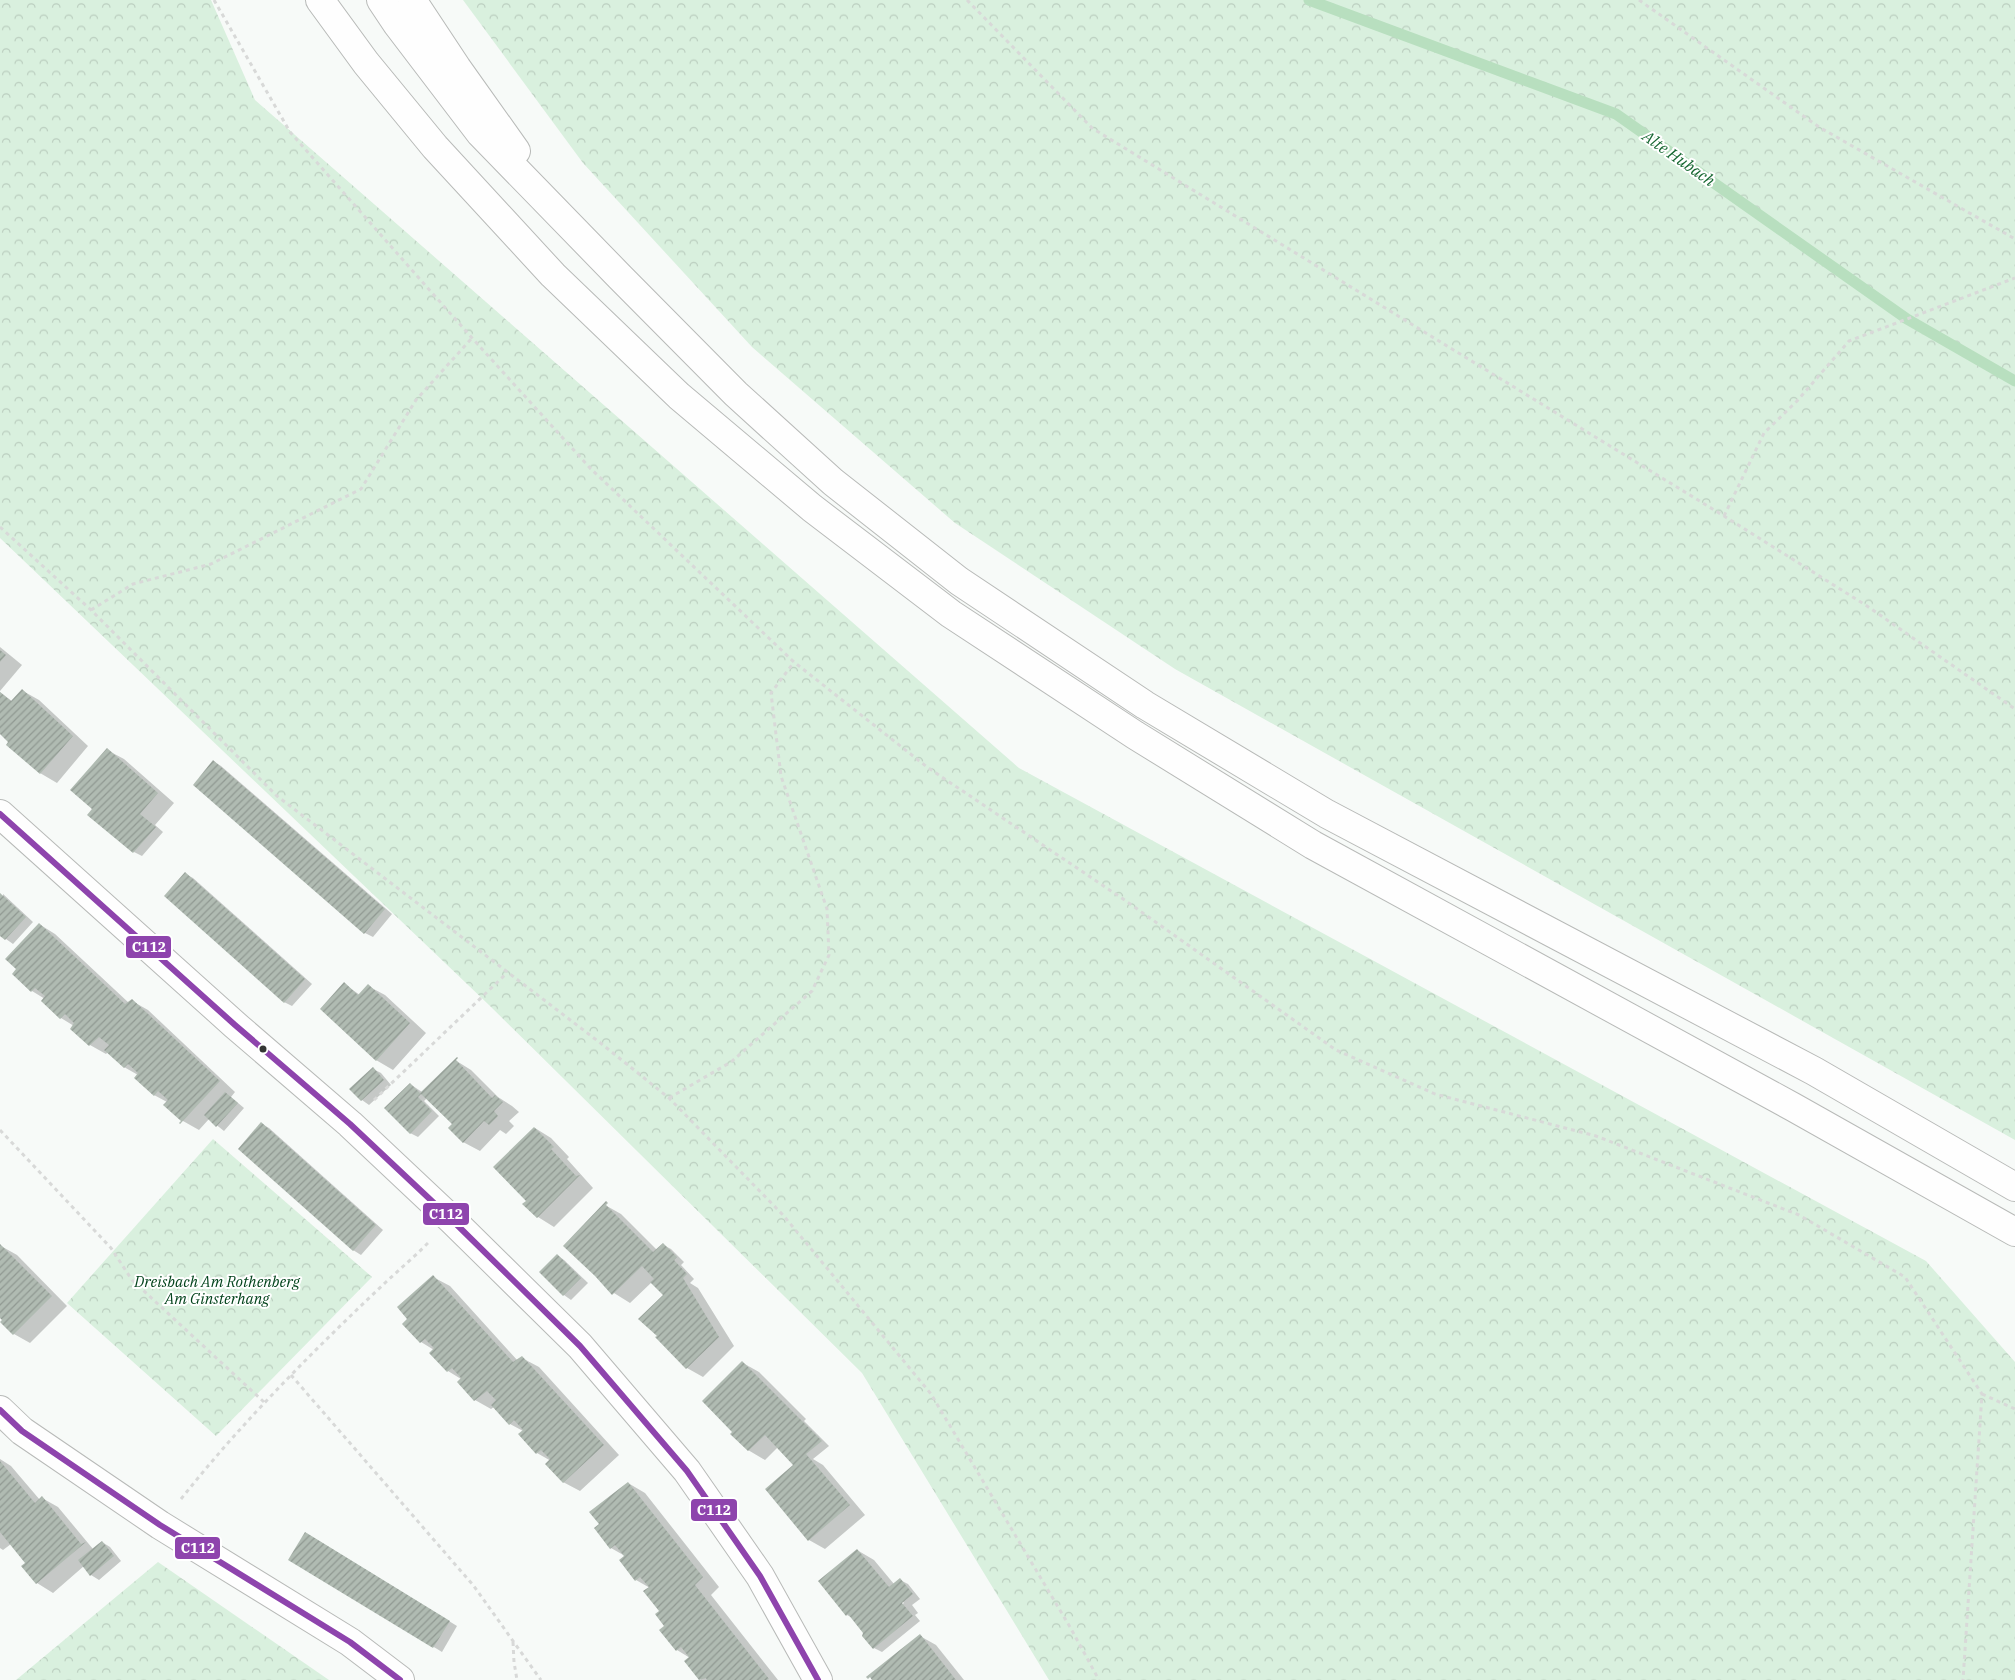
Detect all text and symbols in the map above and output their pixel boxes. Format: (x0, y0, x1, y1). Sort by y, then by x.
water label: Alte Hubach (1638, 125, 1719, 190)
line badge: C112 (125, 935, 172, 959)
text: C112 (132, 938, 166, 956)
unlabelled marker (258, 1044, 268, 1054)
line badge: C112 (422, 1202, 470, 1226)
text: C112 (429, 1205, 463, 1223)
park label: Dreisbach Am Rothenberg Am Ginsterhang (133, 1272, 301, 1308)
line badge: C112 (690, 1498, 738, 1522)
text: C112 (697, 1501, 731, 1519)
line badge: C112 (174, 1536, 221, 1560)
text: C112 (181, 1539, 215, 1557)

